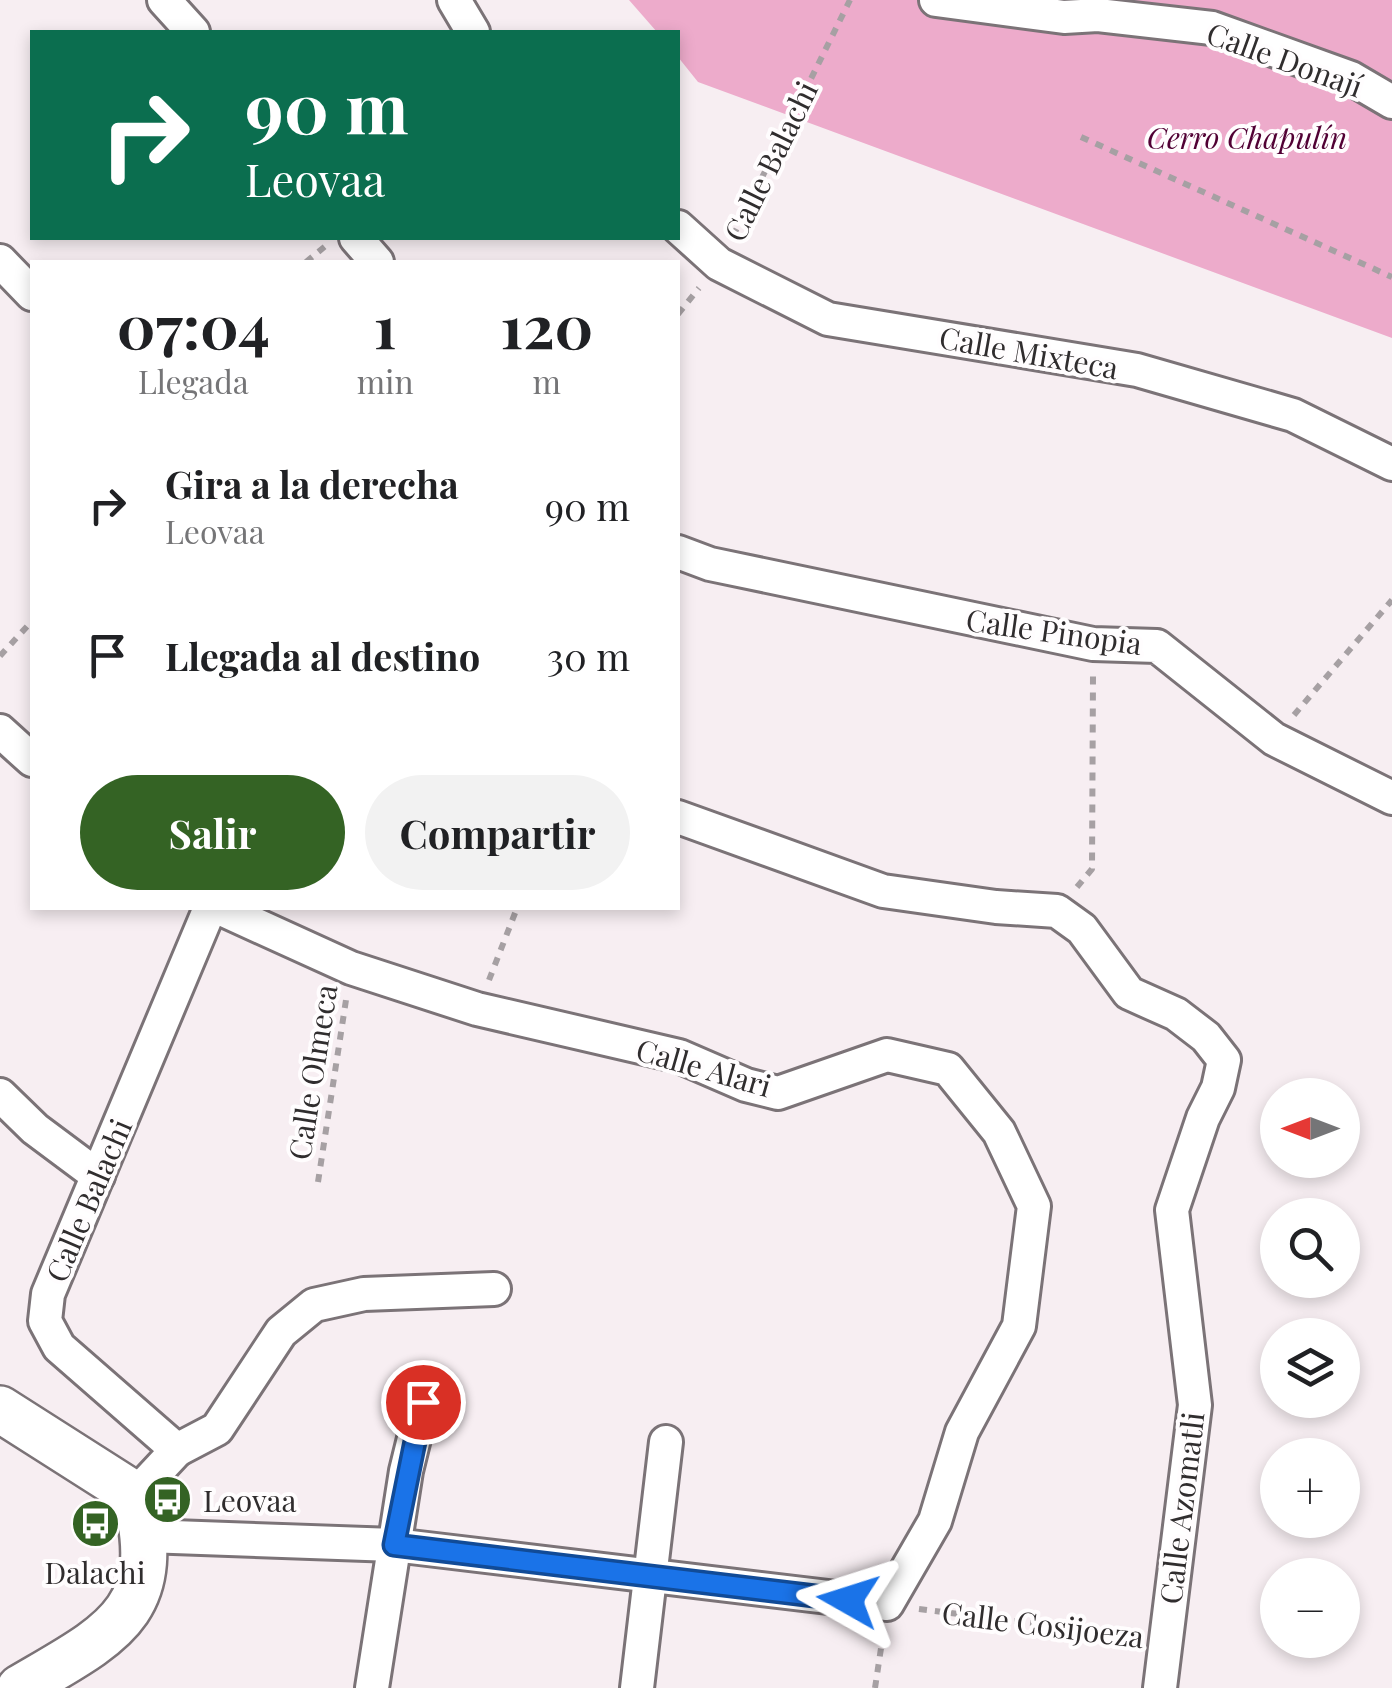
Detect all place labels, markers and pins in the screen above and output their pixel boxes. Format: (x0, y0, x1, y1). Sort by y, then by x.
pin (381, 1360, 466, 1445)
bus stop icon: Leovaa (142, 1474, 194, 1526)
place label: Leovaa (203, 1480, 296, 1520)
bus stop icon: Dalachi (69, 1497, 121, 1549)
place label: Dalachi (44, 1552, 146, 1592)

